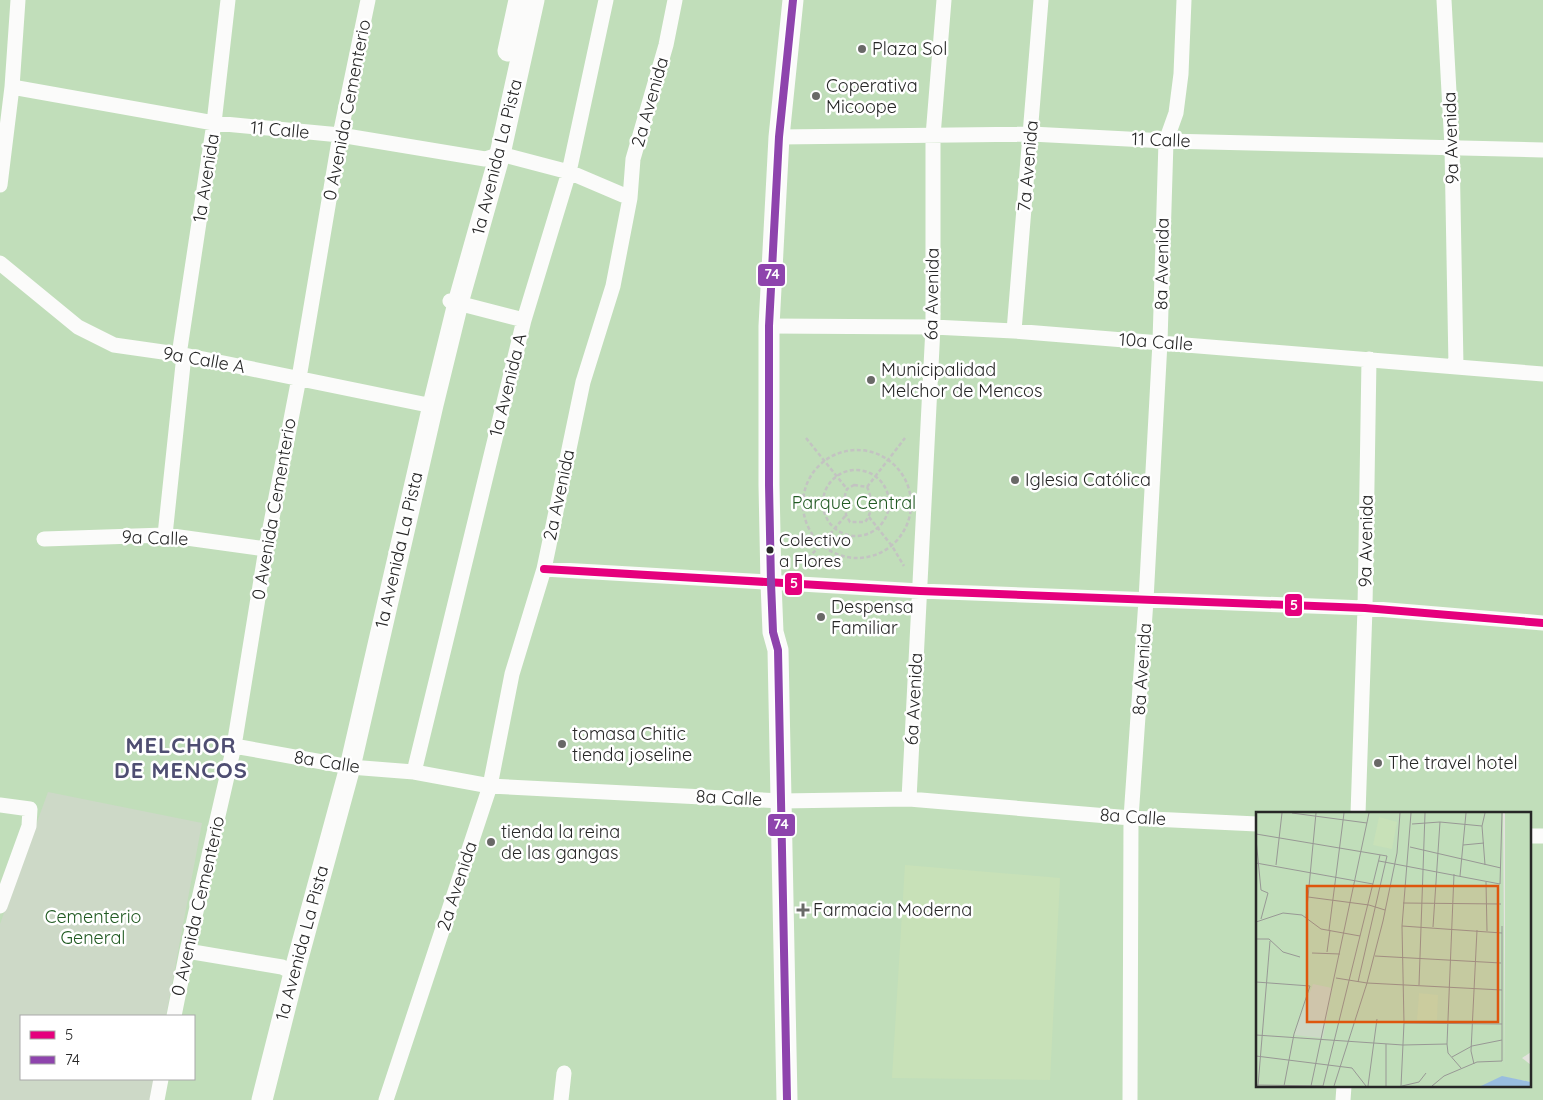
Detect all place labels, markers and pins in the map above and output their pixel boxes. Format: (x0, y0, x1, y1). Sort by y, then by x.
place label: Plaza Sol (872, 37, 947, 60)
marker: Plaza Sol (856, 43, 868, 55)
place label: Coperativa Micoope (826, 74, 918, 118)
marker: Coperativa Micoope (810, 90, 822, 102)
place label: Municipalidad Melchor de Mencos (881, 358, 1042, 402)
marker: Municipalidad Melchor de Mencos (865, 374, 877, 386)
place label: Iglesia Católica (1025, 468, 1151, 491)
marker: Iglesia Católica (1009, 474, 1021, 486)
place label: Colectivo a Flores (779, 529, 851, 571)
marker: Colectivo a Flores (765, 545, 775, 555)
place label: Despensa Familiar (831, 595, 914, 639)
marker: Despensa Familiar (815, 611, 827, 623)
place label: tomasa Chitic tienda joseline (572, 722, 692, 766)
marker: tomasa Chitic tienda joseline (556, 738, 568, 750)
place label: The travel hotel (1388, 751, 1518, 774)
marker: The travel hotel (1372, 757, 1384, 769)
place label: tienda la reina de las gangas (501, 820, 620, 864)
marker: tienda la reina de las gangas (485, 836, 497, 848)
place label: Farmacia Moderna (813, 898, 972, 921)
marker: Farmacia Moderna (797, 904, 809, 916)

